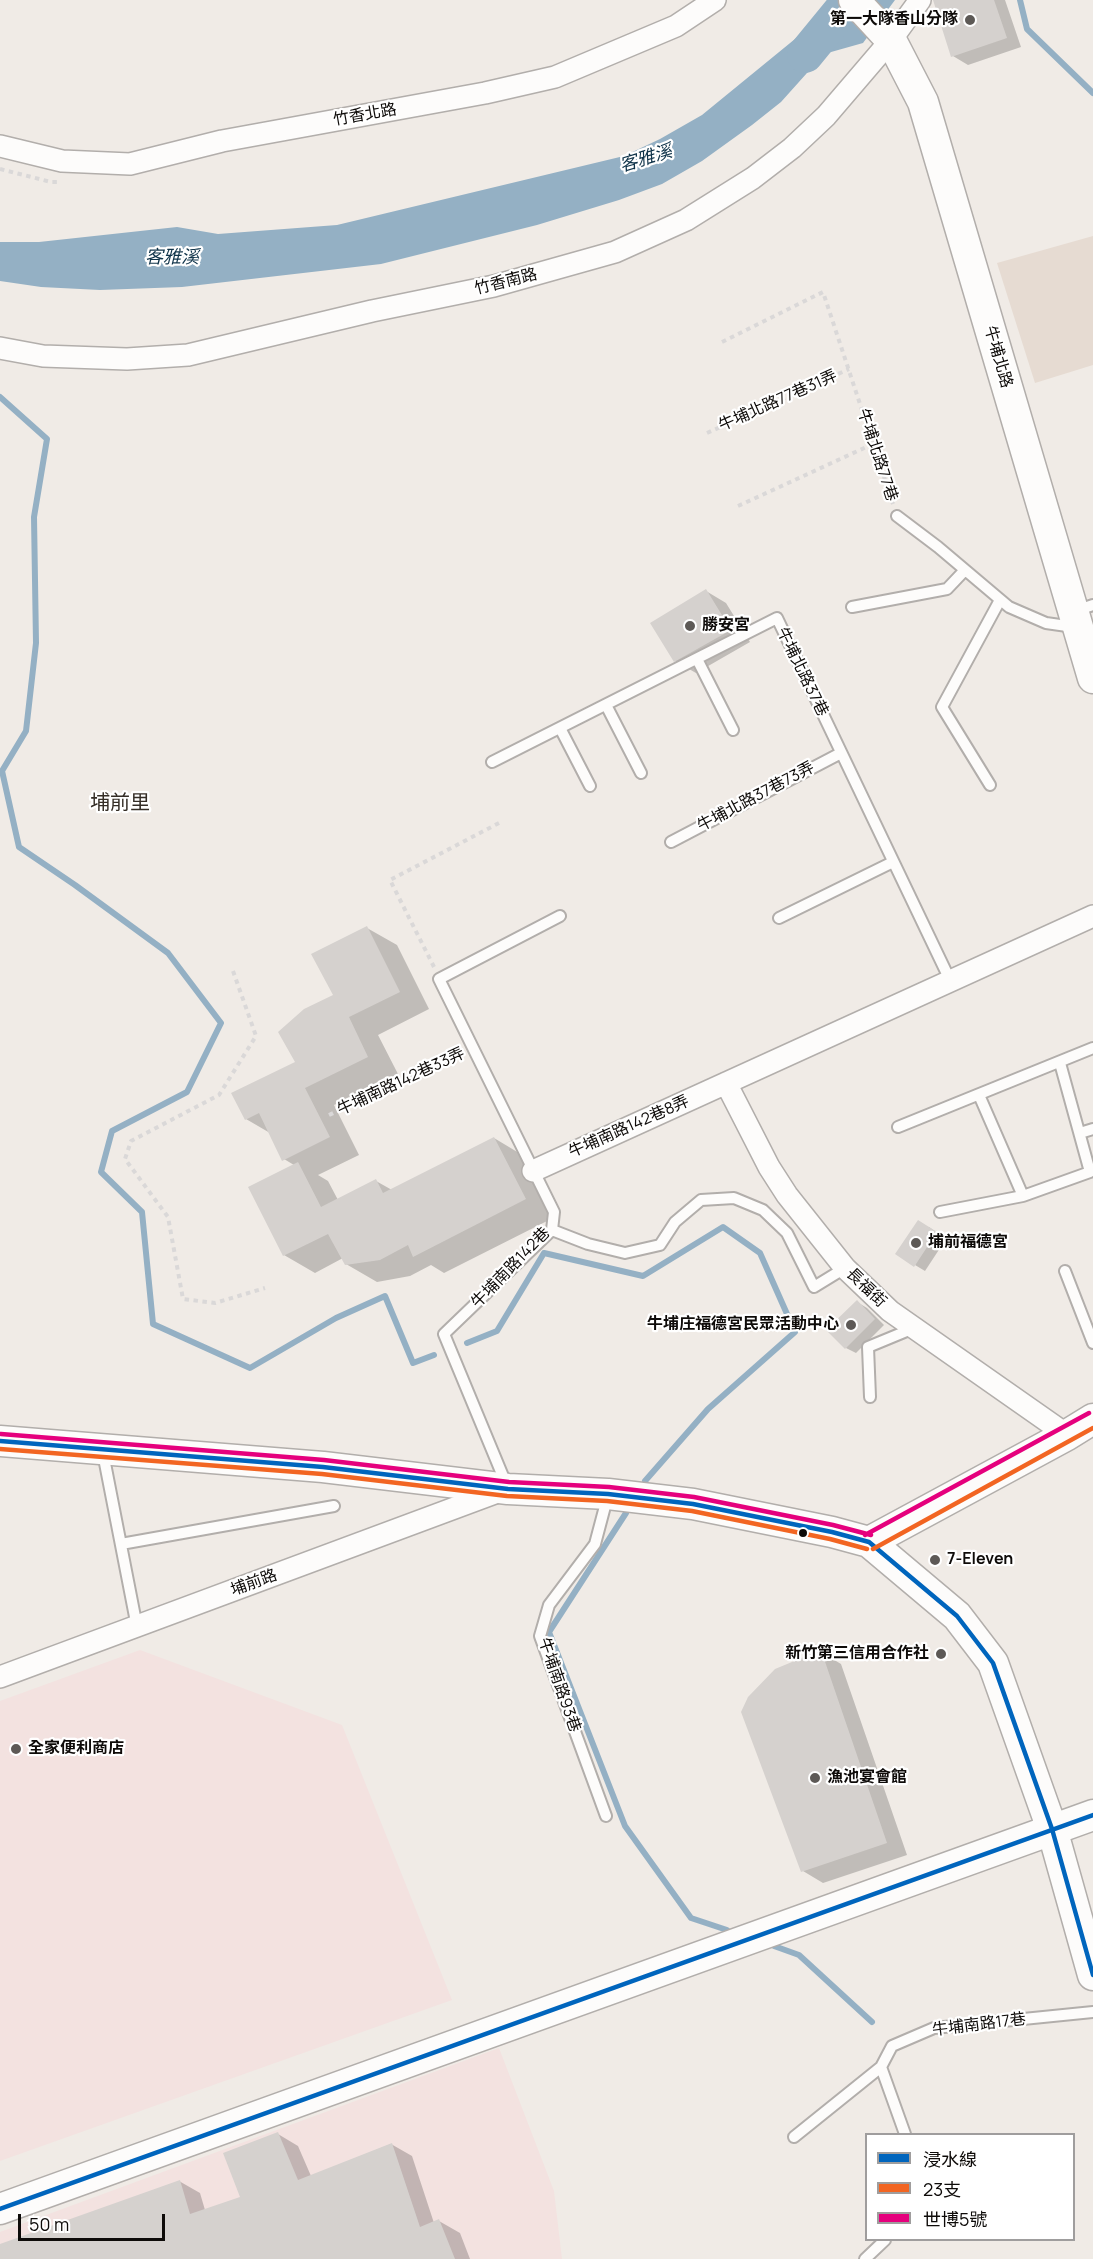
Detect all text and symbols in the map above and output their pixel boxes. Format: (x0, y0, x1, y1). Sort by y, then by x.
place label: 第一大隊香山分隊 (830, 10, 958, 30)
marker: 第一大隊香山分隊 (963, 13, 977, 27)
street label: 竹香北路 (332, 100, 398, 130)
water label: 客雅溪 (617, 141, 675, 177)
water label: 客雅溪 (145, 247, 199, 269)
street label: 竹香南路 (473, 265, 539, 299)
street label: 牛埔北路 (980, 324, 1016, 390)
street label: 牛埔北路77巷31弄 (716, 366, 840, 436)
street label: 牛埔北路77巷 (853, 406, 901, 504)
place label: 勝安宮 (702, 616, 750, 636)
marker: 勝安宮 (683, 619, 697, 633)
street label: 牛埔北路37巷 (772, 624, 832, 720)
street label: 牛埔北路37巷73弄 (694, 758, 818, 836)
district label: 埔前里 (90, 791, 150, 815)
street label: 牛埔南路142巷33弄 (334, 1044, 468, 1120)
street label: 牛埔南路142巷8弄 (566, 1092, 692, 1162)
street label: 牛埔南路142巷 (468, 1224, 554, 1312)
place label: 埔前福德宮 (928, 1233, 1008, 1253)
marker: 埔前福德宮 (909, 1236, 923, 1250)
street label: 長福街 (842, 1264, 890, 1312)
place label: 牛埔庄福德宮民眾活動中心 (647, 1315, 839, 1335)
marker: 牛埔庄福德宮民眾活動中心 (844, 1318, 858, 1332)
unlabelled marker (797, 1527, 809, 1539)
place label: 7-Eleven (947, 1550, 1013, 1570)
marker: 7-Eleven (928, 1553, 942, 1567)
street label: 埔前路 (228, 1566, 280, 1600)
street label: 牛埔南路93巷 (534, 1635, 584, 1735)
place label: 新竹第三信用合作社 (785, 1644, 929, 1664)
marker: 新竹第三信用合作社 (934, 1647, 948, 1661)
place label: 全家便利商店 (28, 1739, 124, 1759)
marker: 全家便利商店 (9, 1742, 23, 1756)
place label: 漁池宴會館 (827, 1768, 907, 1788)
marker: 漁池宴會館 (808, 1771, 822, 1785)
street label: 牛埔南路17巷 (931, 2010, 1027, 2040)
legend (865, 2133, 1075, 2241)
text: 浸水線 (923, 2147, 977, 2171)
text: 23支 (923, 2177, 961, 2201)
scale bar (21, 2202, 168, 2240)
text: 世博5號 (923, 2207, 987, 2231)
text: 50 m (29, 2212, 69, 2236)

